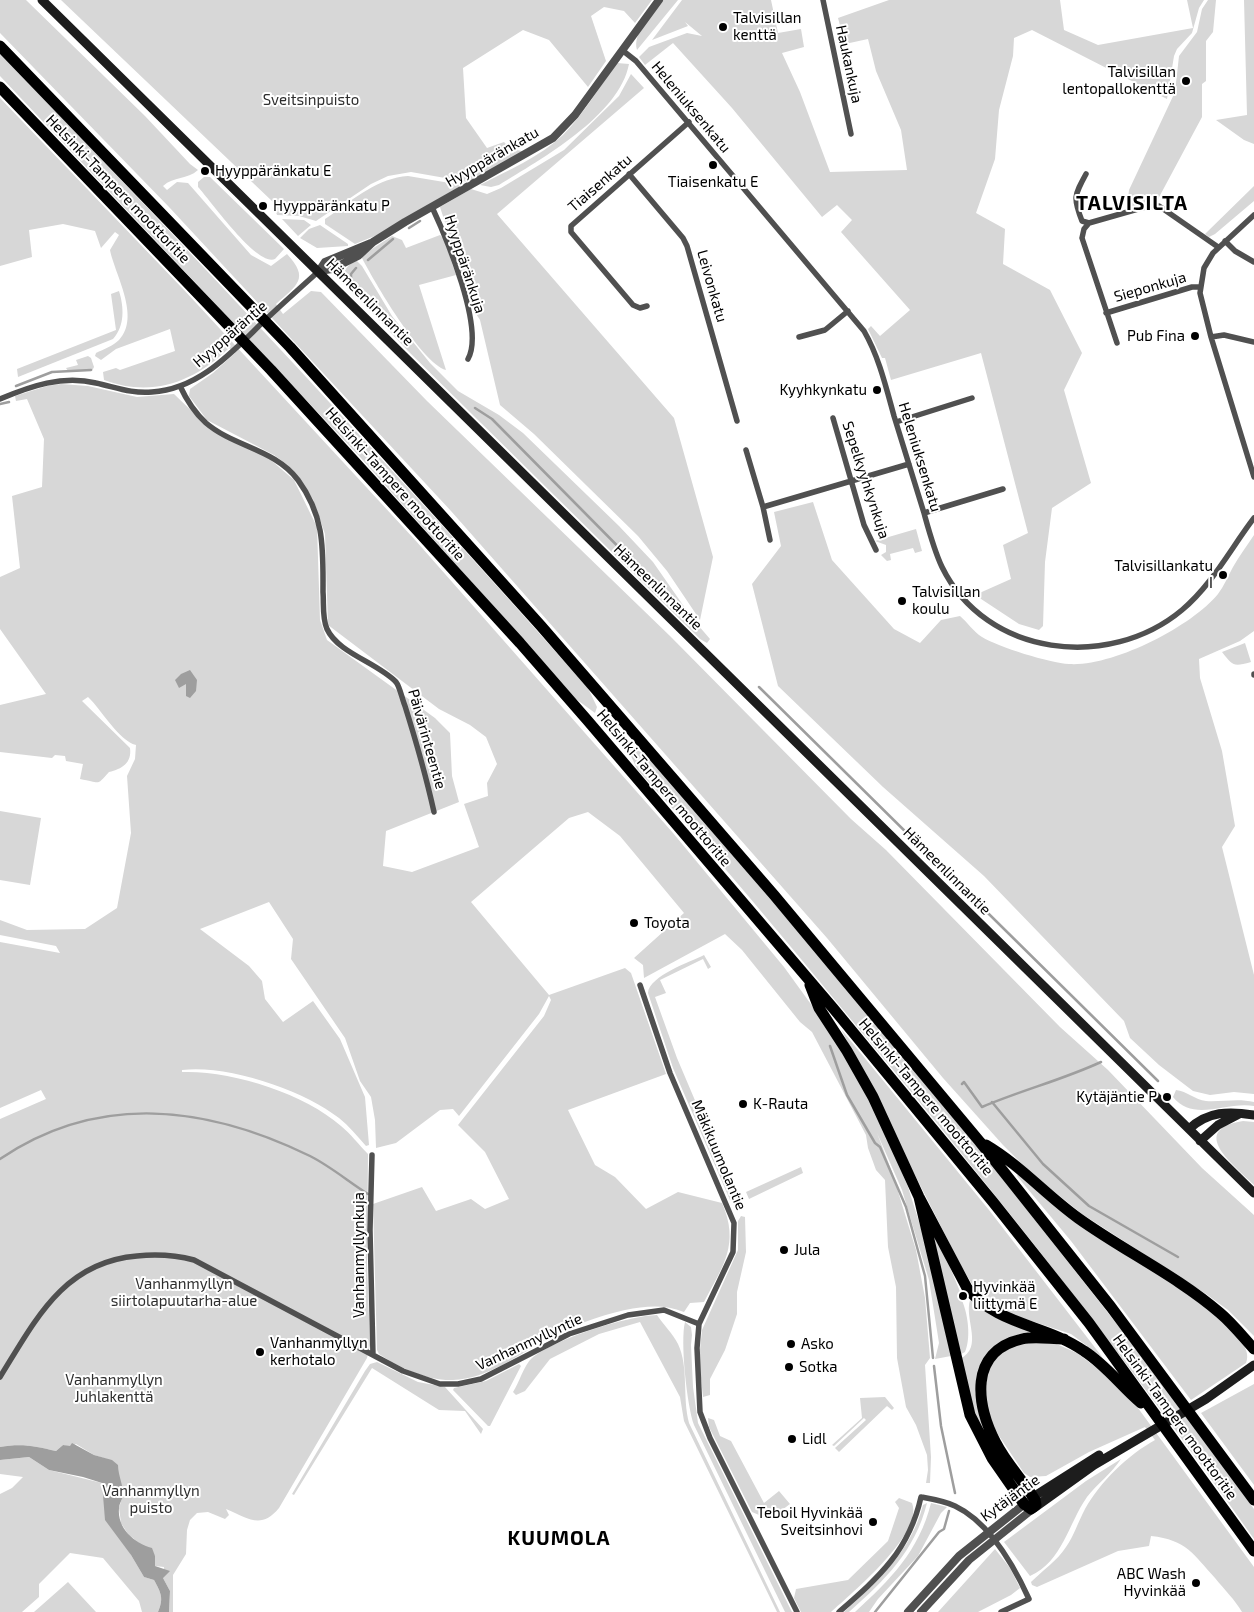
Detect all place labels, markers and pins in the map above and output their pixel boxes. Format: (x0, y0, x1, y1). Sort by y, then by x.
place label: Talvisillan kenttä (733, 9, 802, 44)
marker: Talvisillan kenttä (717, 21, 729, 33)
place label: Talvisillan lentopallokenttä (1062, 63, 1176, 98)
marker: Talvisillan lentopallokenttä (1180, 75, 1192, 87)
marker: Tiaisenkatu E (707, 159, 719, 171)
place label: Hyyppäränkatu E (215, 162, 331, 180)
marker: Hyyppäränkatu E (199, 165, 211, 177)
place label: Tiaisenkatu E (668, 173, 758, 191)
place label: Hyyppäränkatu P (273, 197, 390, 215)
marker: Hyyppäränkatu P (257, 200, 269, 212)
place label: Pub Fina (1127, 327, 1185, 345)
marker: Pub Fina (1189, 330, 1201, 342)
place label: Kyyhkynkatu (780, 381, 867, 399)
marker: Kyyhkynkatu (871, 384, 883, 396)
place label: Talvisillankatu I (1114, 557, 1213, 592)
marker: Talvisillankatu I (1217, 569, 1229, 581)
place label: Talvisillan koulu (912, 583, 981, 618)
marker: Talvisillan koulu (896, 595, 908, 607)
place label: Toyota (644, 914, 690, 932)
marker: Toyota (628, 917, 640, 929)
place label: Kytäjäntie P (1076, 1088, 1157, 1106)
marker: Kytäjäntie P (1161, 1091, 1173, 1103)
place label: K-Rauta (753, 1095, 808, 1113)
marker: K-Rauta (737, 1098, 749, 1110)
place label: Jula (794, 1241, 820, 1259)
marker: Jula (778, 1244, 790, 1256)
place label: Hyvinkää liittymä E (973, 1278, 1037, 1313)
marker: Hyvinkää liittymä E (957, 1290, 969, 1302)
place label: Vanhanmyllyn kerhotalo (270, 1334, 368, 1369)
place label: Asko (801, 1335, 834, 1353)
marker: Asko (785, 1338, 797, 1350)
marker: Vanhanmyllyn kerhotalo (254, 1346, 266, 1358)
place label: Sotka (799, 1358, 838, 1376)
marker: Sotka (783, 1361, 795, 1373)
place label: Lidl (802, 1430, 826, 1448)
marker: Lidl (786, 1433, 798, 1445)
place label: Teboil Hyvinkää Sveitsinhovi (757, 1504, 863, 1539)
marker: Teboil Hyvinkää Sveitsinhovi (867, 1516, 879, 1528)
place label: ABC Wash Hyvinkää (1117, 1565, 1186, 1600)
marker: ABC Wash Hyvinkää (1190, 1577, 1202, 1589)

